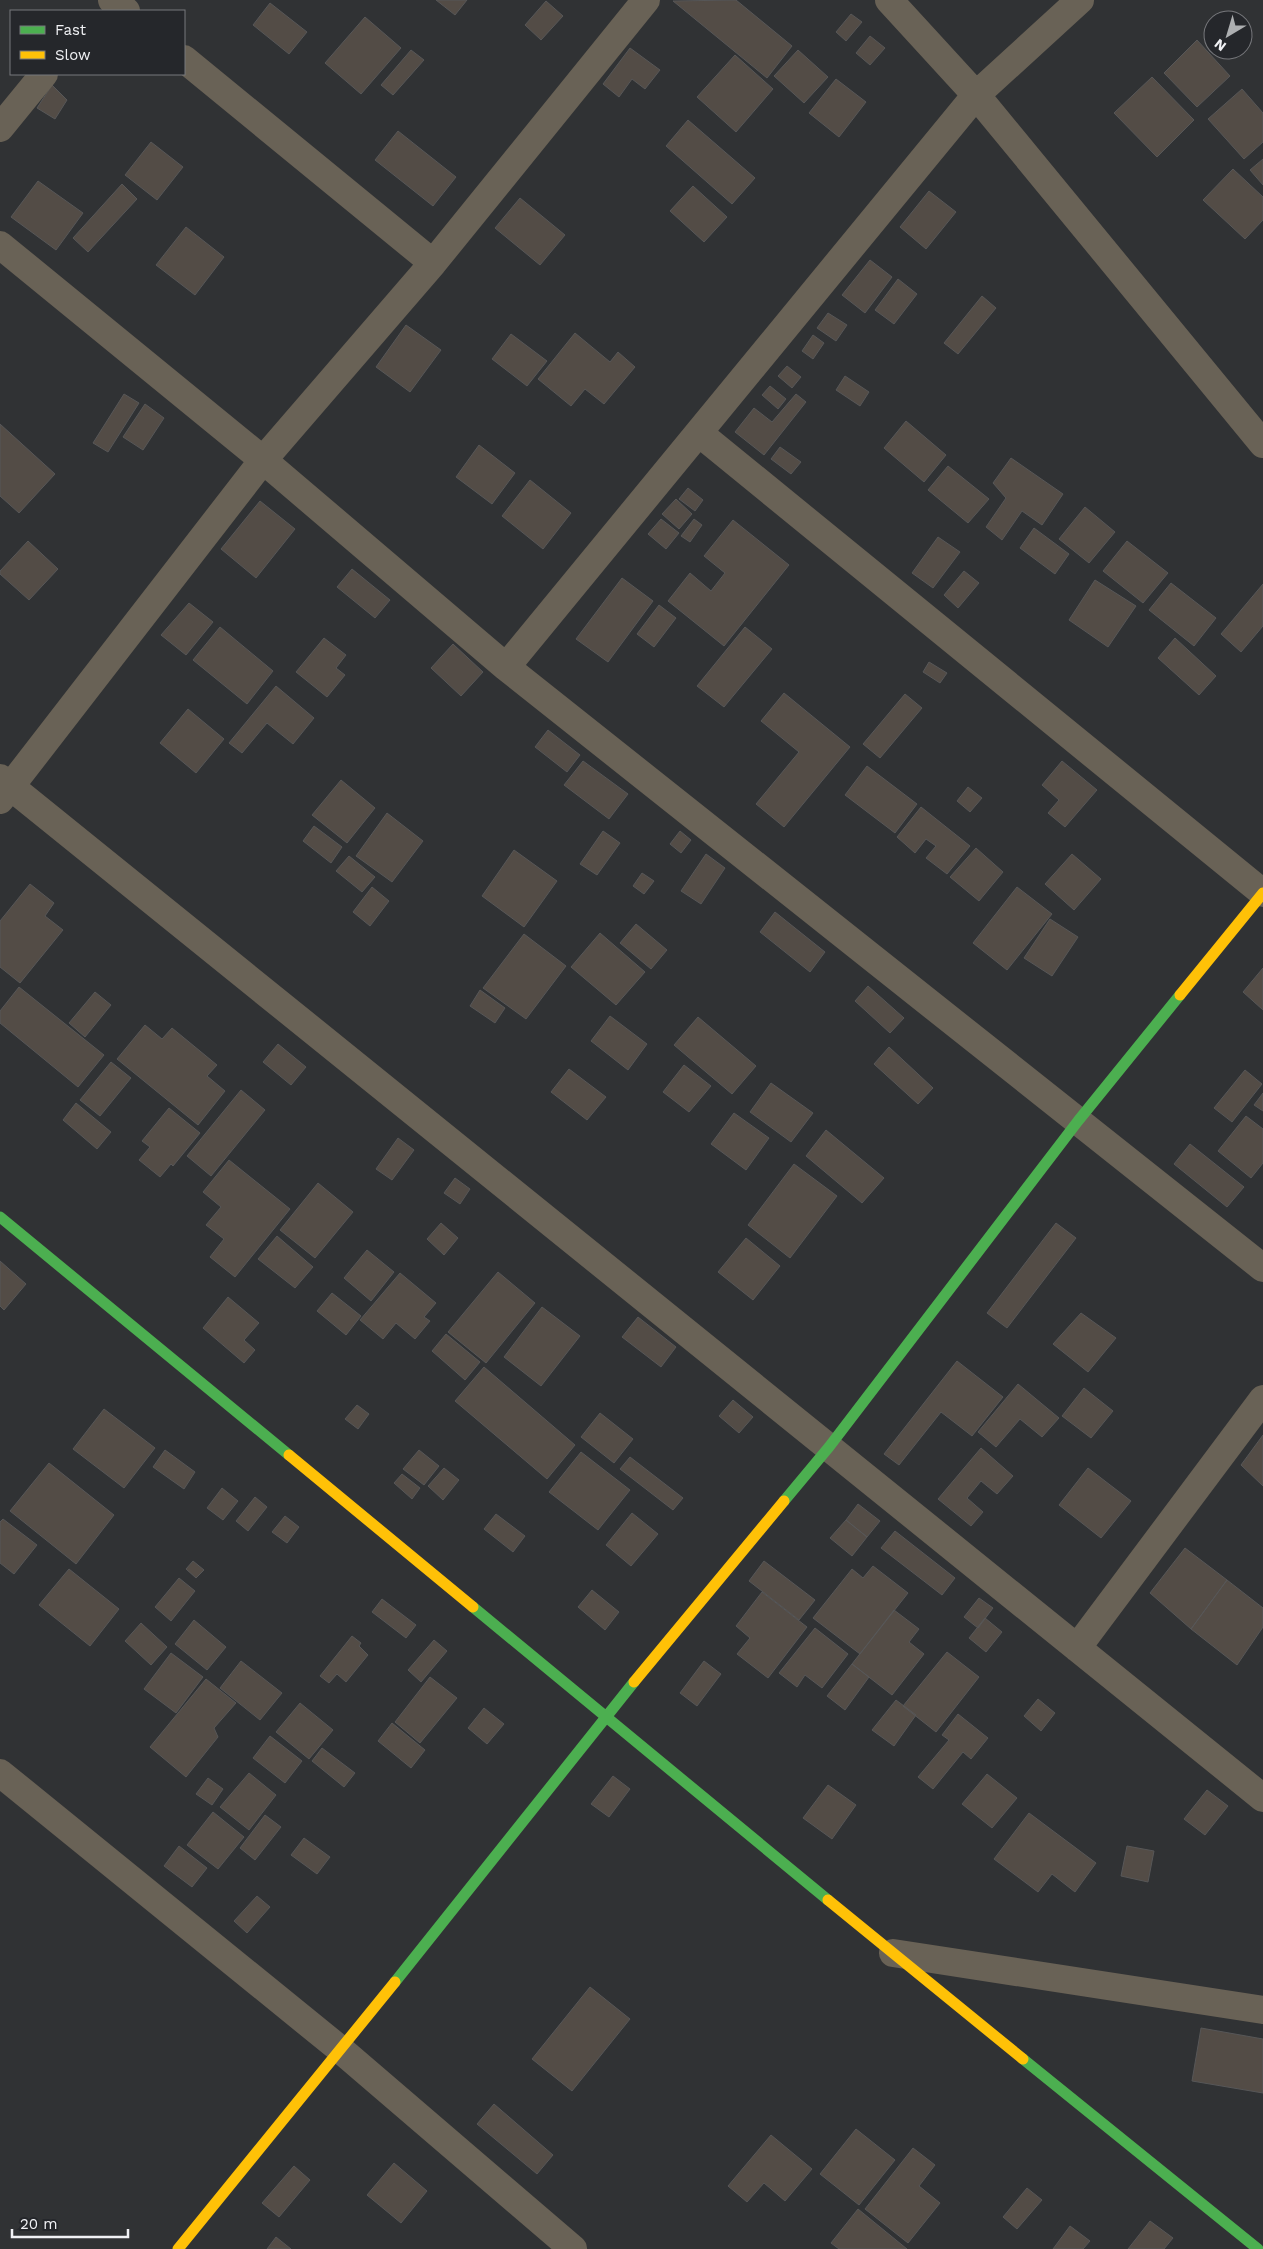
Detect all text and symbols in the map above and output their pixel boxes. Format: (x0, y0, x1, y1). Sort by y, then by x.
legend (10, 10, 185, 75)
north arrow (1203, 10, 1253, 60)
text: Fast (55, 21, 87, 39)
text: N (1211, 36, 1229, 55)
text: Slow (55, 46, 91, 64)
scale bar (12, 2206, 129, 2238)
text: 20 m (20, 2215, 58, 2233)

